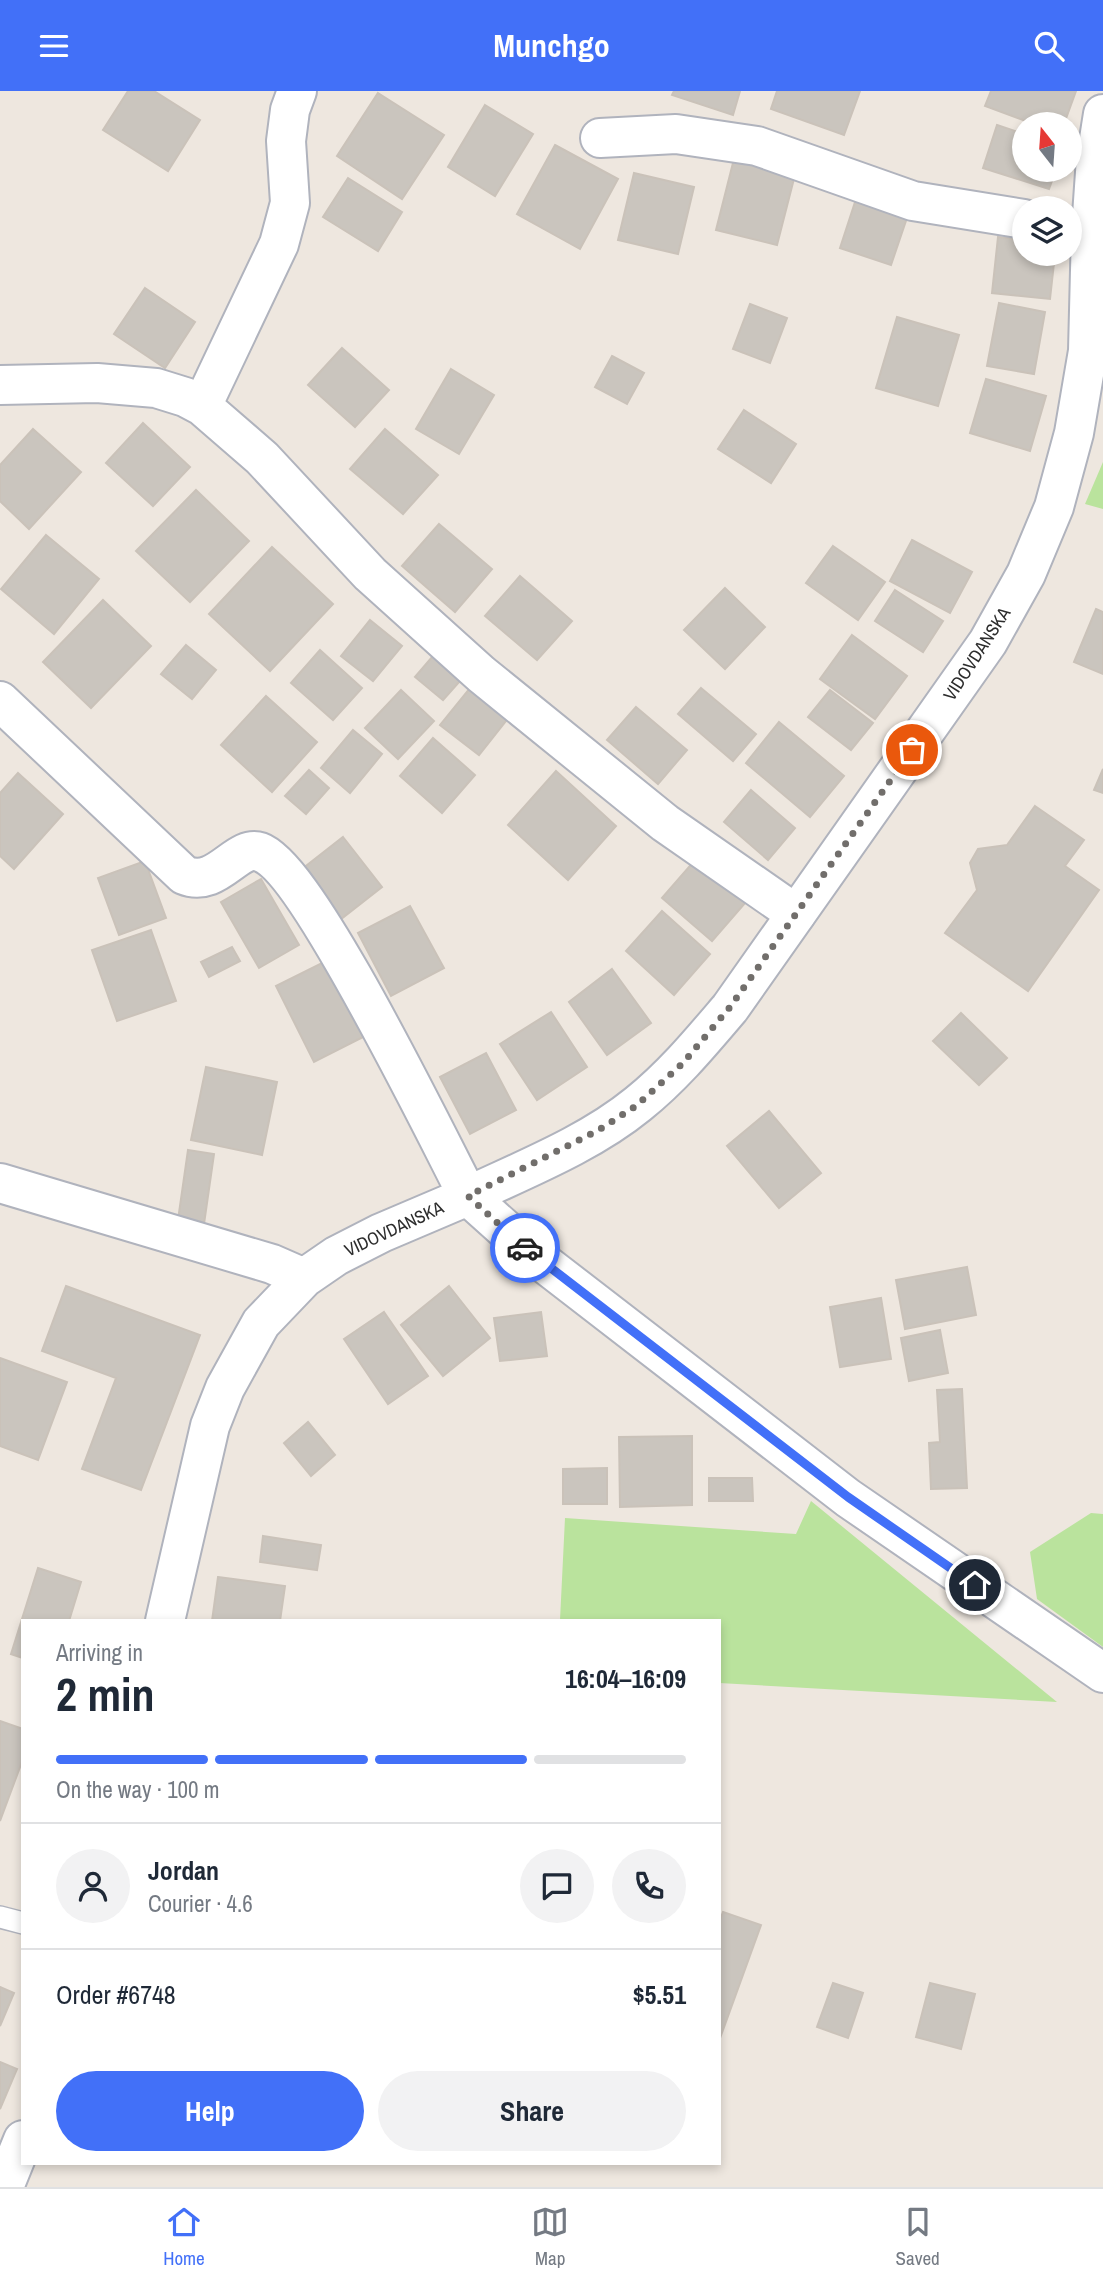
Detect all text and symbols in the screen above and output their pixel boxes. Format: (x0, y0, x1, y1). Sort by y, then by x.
text: Munchgo (493, 24, 610, 67)
icon: menu (35, 27, 73, 65)
icon: search (1030, 27, 1068, 65)
north arrow (1012, 112, 1082, 182)
map controls (1012, 112, 1082, 266)
button: layers (1012, 196, 1082, 266)
street label: VIDOVDANSKA (937, 602, 1016, 705)
pin (882, 720, 942, 780)
icon: bag (893, 731, 931, 769)
street label: VIDOVDANSKA (340, 1195, 448, 1262)
courier (490, 1213, 560, 1283)
icon: car (506, 1229, 544, 1267)
pin (945, 1555, 1005, 1615)
icon: home (956, 1566, 994, 1604)
text: Arriving in (56, 1637, 143, 1668)
text: 16:04–16:09 (565, 1661, 686, 1696)
text: 2 min (56, 1663, 155, 1725)
text: On the way · 100 m (56, 1774, 220, 1805)
button: person (56, 1849, 130, 1923)
button: chat (520, 1849, 594, 1923)
button: phone (612, 1849, 686, 1923)
text: Jordan (148, 1853, 219, 1888)
text: Courier · 4.6 (148, 1888, 253, 1919)
text: Order #6748 (56, 1977, 176, 2012)
text: $5.51 (633, 1977, 686, 2012)
button: Help (56, 2071, 364, 2151)
button: Share (378, 2071, 686, 2151)
tab: Home (163, 2203, 205, 2271)
tab: Map (531, 2203, 569, 2271)
tab: Saved (896, 2203, 940, 2271)

